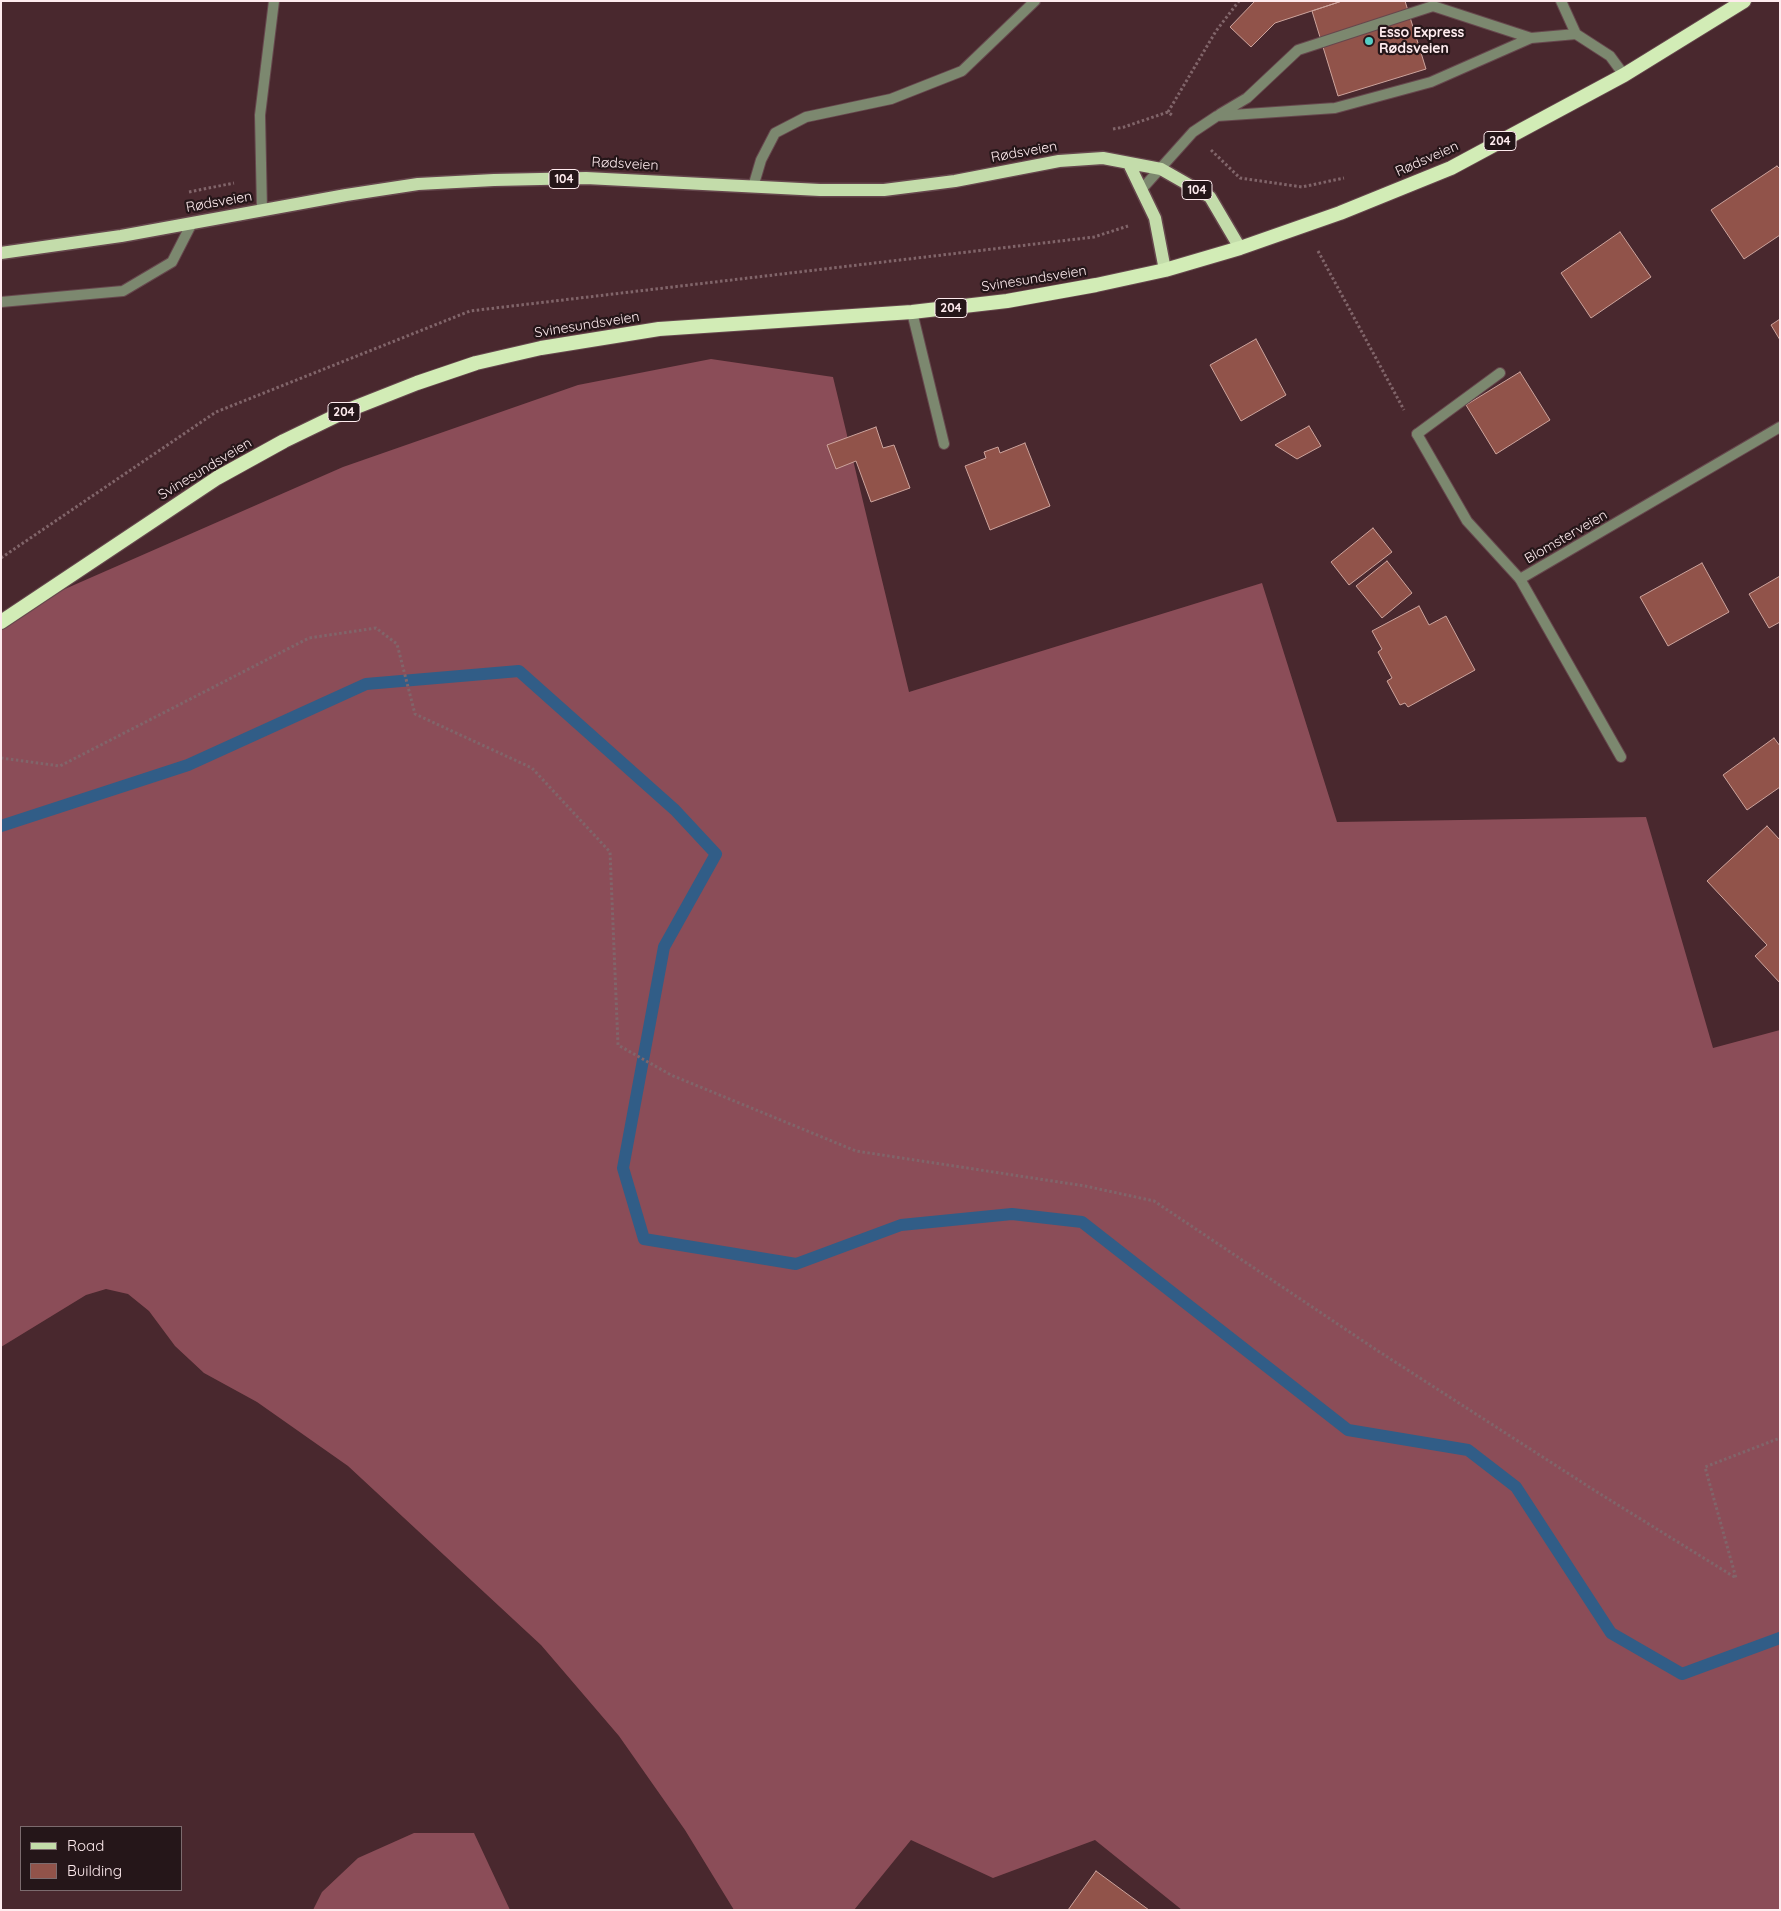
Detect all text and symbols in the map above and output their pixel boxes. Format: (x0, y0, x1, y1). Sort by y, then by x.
place label: Esso Express Rødsveien (1379, 25, 1464, 58)
marker: Esso Express Rødsveien (1363, 35, 1375, 47)
road number: 204 (1484, 132, 1516, 150)
street label: Rødsveien (989, 138, 1059, 166)
street label: Rødsveien (1393, 138, 1461, 180)
street label: Rødsveien (591, 154, 659, 174)
road number: 104 (549, 170, 579, 188)
road number: 104 (1182, 180, 1212, 200)
street label: Rødsveien (184, 188, 254, 216)
street label: Svinesundsveien (980, 262, 1088, 296)
road number: 204 (935, 298, 967, 318)
street label: Svinesundsveien (533, 308, 641, 342)
road number: 204 (328, 402, 360, 422)
street label: Svinesundsveien (155, 434, 255, 504)
street label: Blomsterveien (1522, 507, 1610, 567)
legend (20, 1826, 182, 1891)
text: Road (67, 1836, 104, 1855)
text: Building (67, 1861, 122, 1880)

